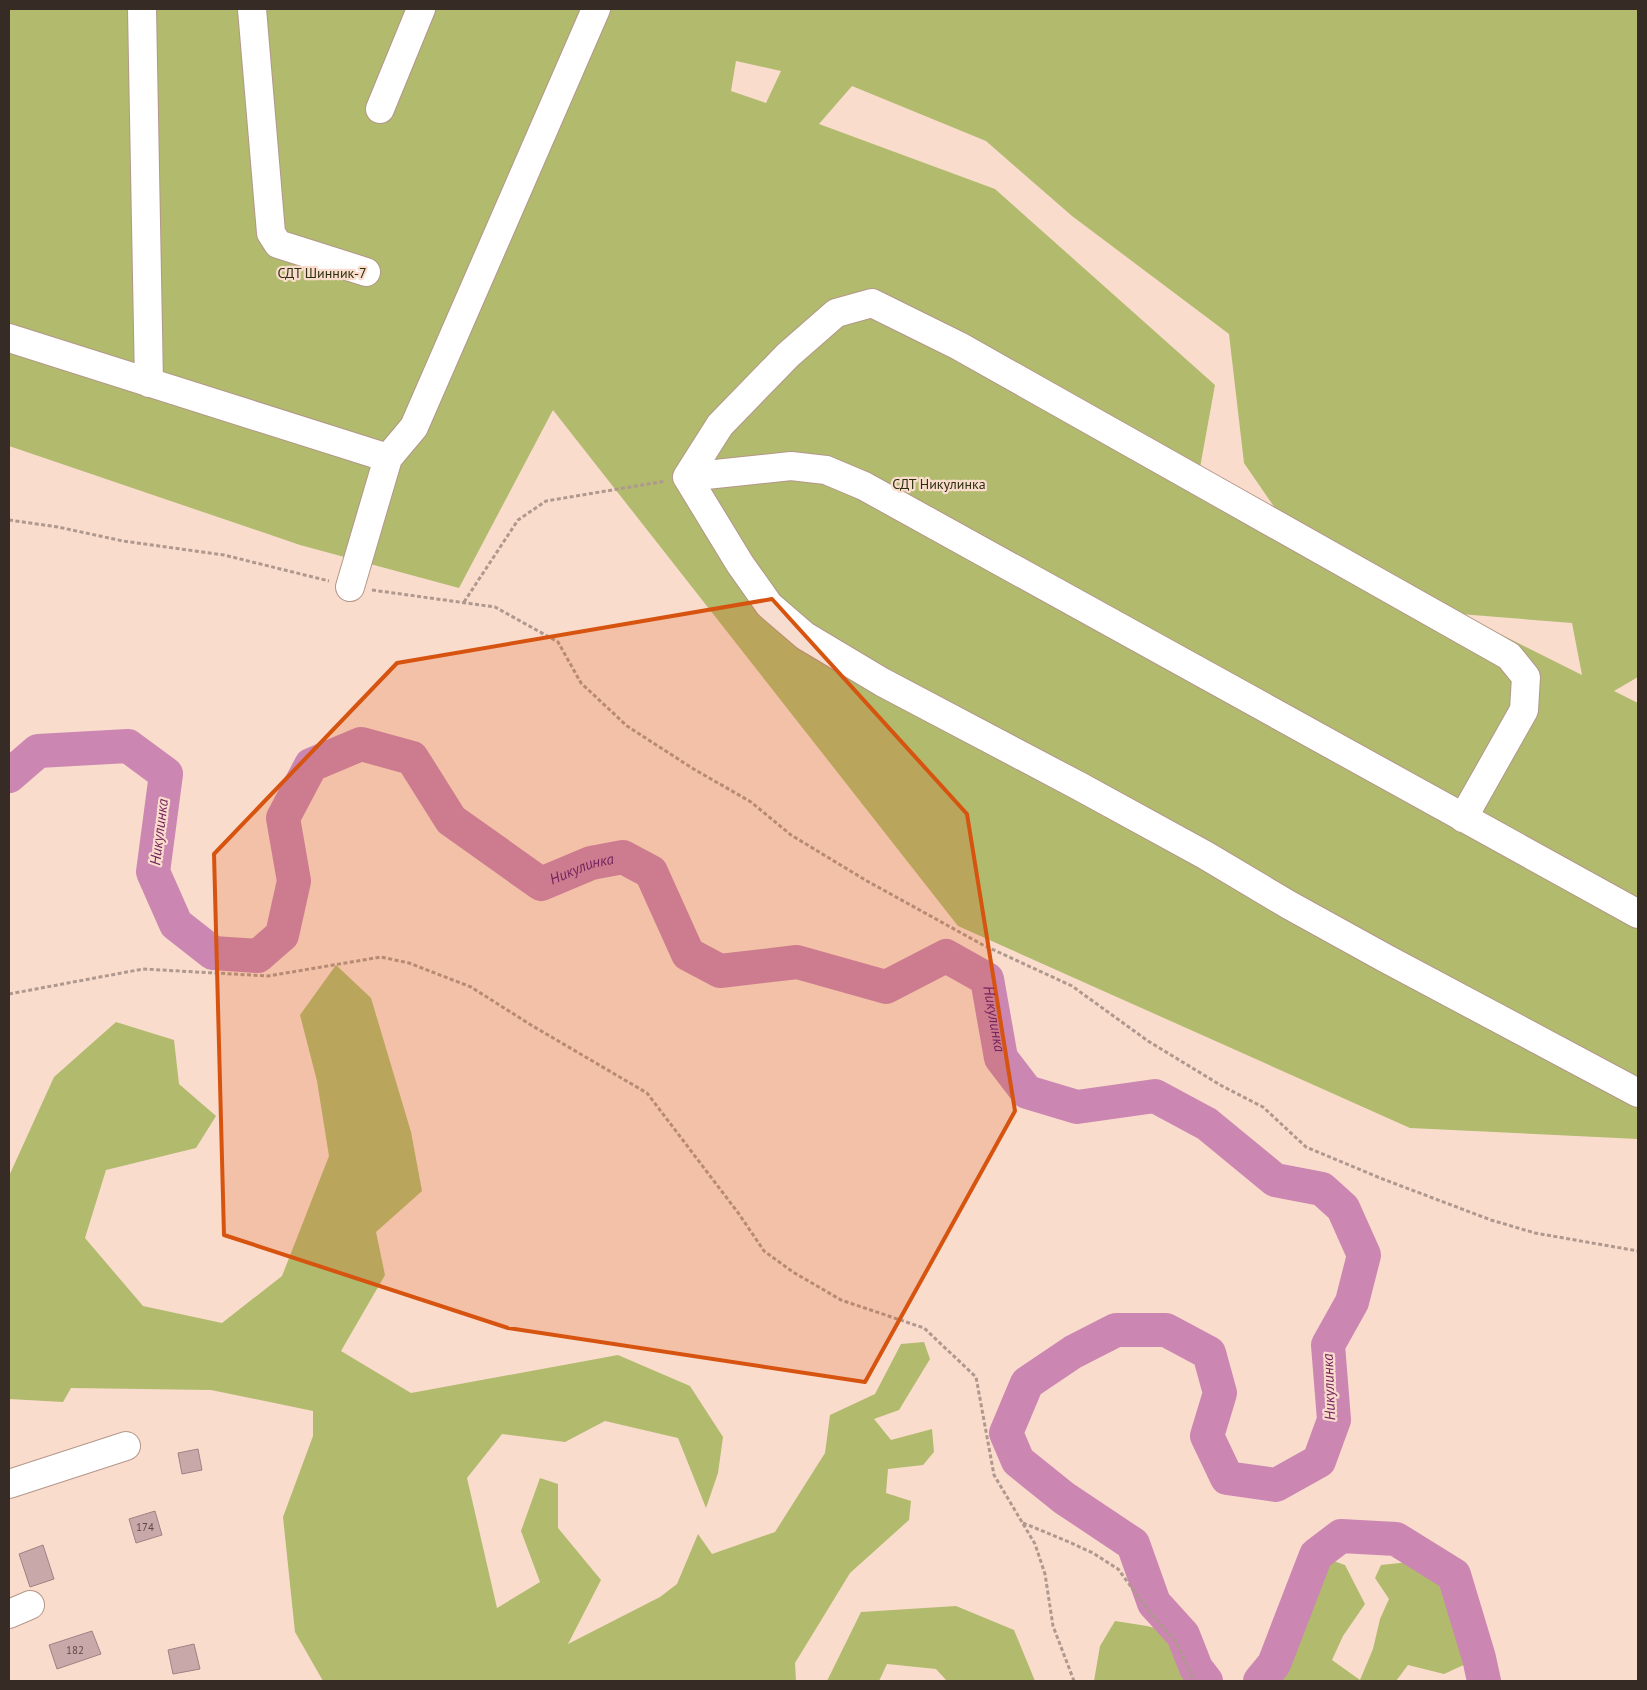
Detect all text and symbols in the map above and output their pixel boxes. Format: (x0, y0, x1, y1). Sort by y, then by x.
park label: СДТ Шинник-7 (277, 264, 367, 282)
park label: СДТ Никулинка (892, 475, 986, 493)
water label: Никулинка (145, 797, 172, 866)
water label: Никулинка (546, 849, 616, 888)
water label: Никулинка (979, 984, 1010, 1054)
water label: Никулинка (1318, 1353, 1339, 1421)
house number: 174 (136, 1520, 154, 1534)
house number: 182 (66, 1643, 84, 1657)

